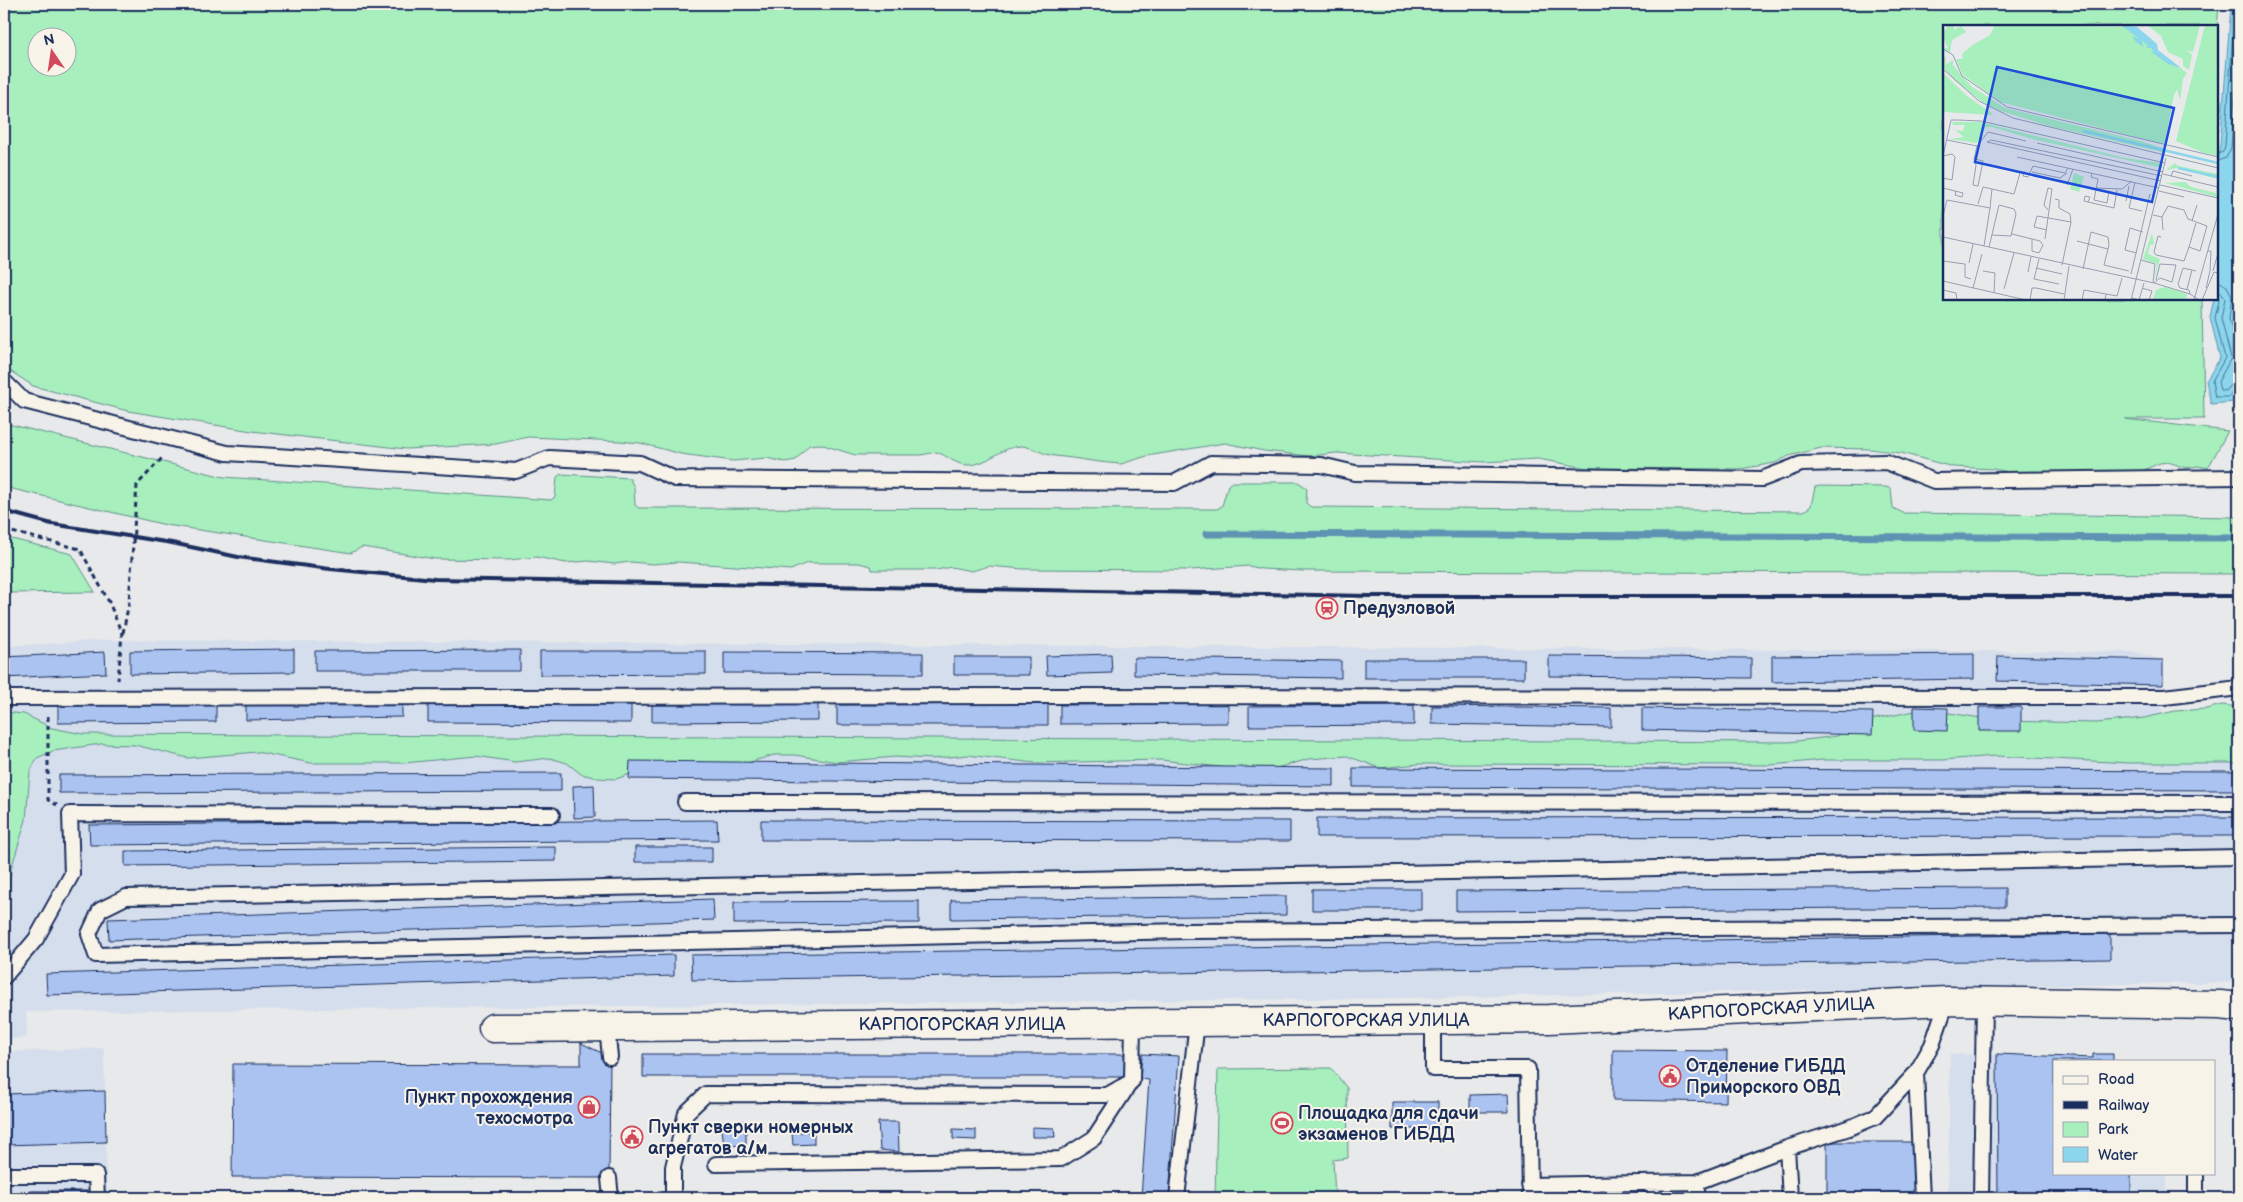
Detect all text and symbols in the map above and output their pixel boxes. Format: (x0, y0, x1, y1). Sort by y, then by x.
inset map (1943, 25, 2218, 300)
north arrow (28, 28, 78, 78)
text: N (42, 30, 56, 49)
station icon: Предузловой (1315, 596, 1339, 620)
place label: Предузловой (1343, 598, 1455, 619)
street label: КАРПОГОРСКАЯ УЛИЦА (1667, 993, 1875, 1025)
street label: КАРПОГОРСКАЯ УЛИЦА (1263, 1010, 1470, 1031)
street label: КАРПОГОРСКАЯ УЛИЦА (859, 1014, 1066, 1035)
place label: Отделение ГИБДД Приморского ОВД (1686, 1056, 1846, 1098)
legend (2053, 1060, 2216, 1174)
public building icon: Отделение ГИБДД Приморского ОВД (1658, 1064, 1682, 1088)
text: Road (2098, 1070, 2134, 1089)
place label: Пункт прохождения техосмотра (405, 1087, 574, 1129)
shop icon: Пункт прохождения техосмотра (577, 1095, 601, 1119)
text: Railway (2098, 1096, 2149, 1115)
place label: Площадка для сдачи экзаменов ГИБДД (1298, 1103, 1479, 1145)
sports icon: Площадка для сдачи экзаменов ГИБДД (1270, 1111, 1294, 1135)
place label: Пункт сверки номерных агрегатов а/м (648, 1117, 854, 1159)
text: Park (2098, 1120, 2129, 1139)
public building icon: Пункт сверки номерных агрегатов а/м (620, 1125, 644, 1149)
text: Water (2098, 1146, 2138, 1165)

